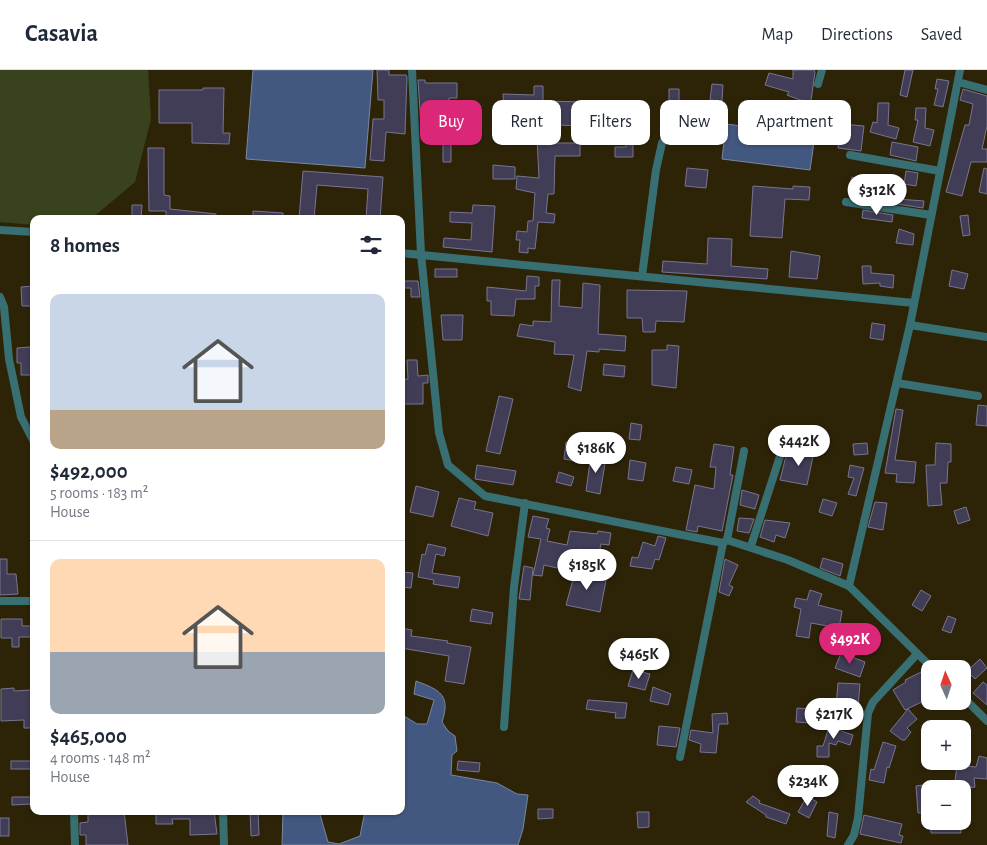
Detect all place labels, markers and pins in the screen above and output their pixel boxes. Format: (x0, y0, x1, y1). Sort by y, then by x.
pin: $312K (842, 174, 912, 216)
pin: $442K (764, 424, 834, 467)
pin: $186K (561, 432, 631, 474)
pin: $185K (552, 548, 622, 591)
pin: $492K (815, 622, 885, 665)
pin: $465K (604, 638, 674, 680)
pin: $217K (799, 698, 869, 740)
pin: $234K (773, 764, 843, 807)

